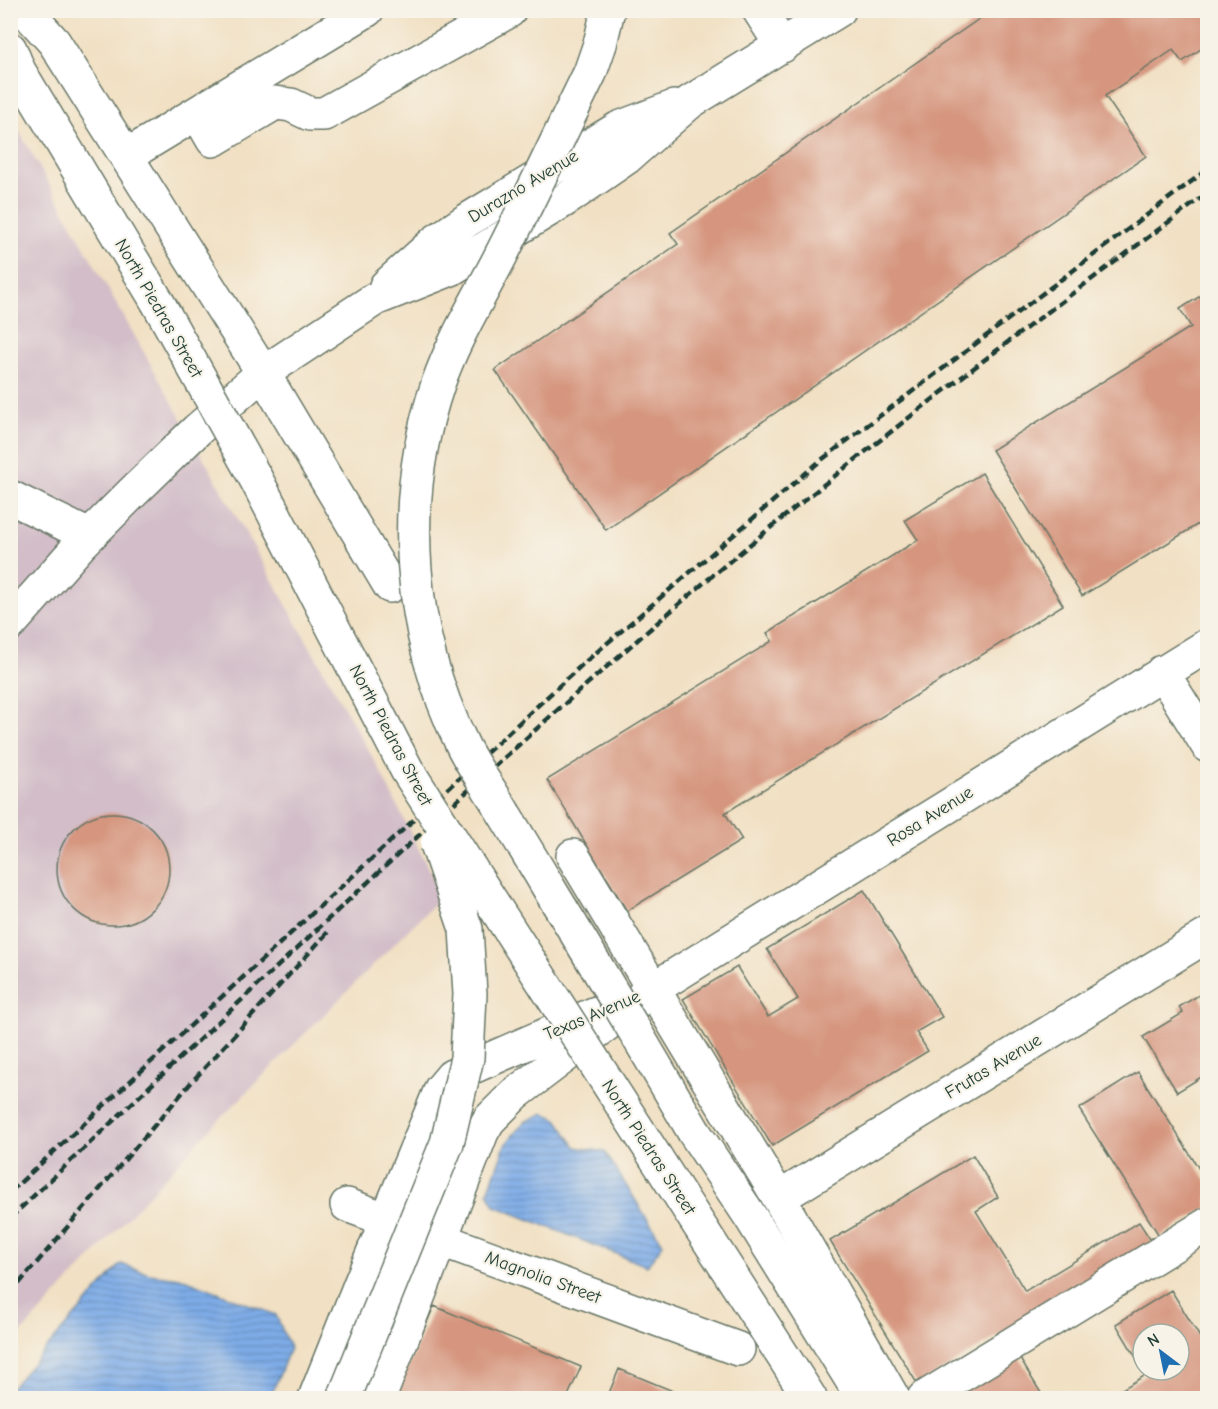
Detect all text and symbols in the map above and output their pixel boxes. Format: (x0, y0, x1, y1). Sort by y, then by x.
street label: Durazno Avenue (464, 145, 582, 228)
street label: North Piedras Street (110, 235, 207, 382)
street label: North Piedras Street (345, 661, 437, 810)
street label: Rosa Avenue (883, 782, 977, 851)
street label: Texas Avenue (541, 986, 644, 1045)
street label: Frutas Avenue (941, 1029, 1045, 1103)
street label: North Piedras Street (597, 1076, 701, 1219)
street label: Magnolia Street (482, 1247, 604, 1308)
north arrow (1131, 1322, 1191, 1382)
text: N (1144, 1330, 1163, 1351)

